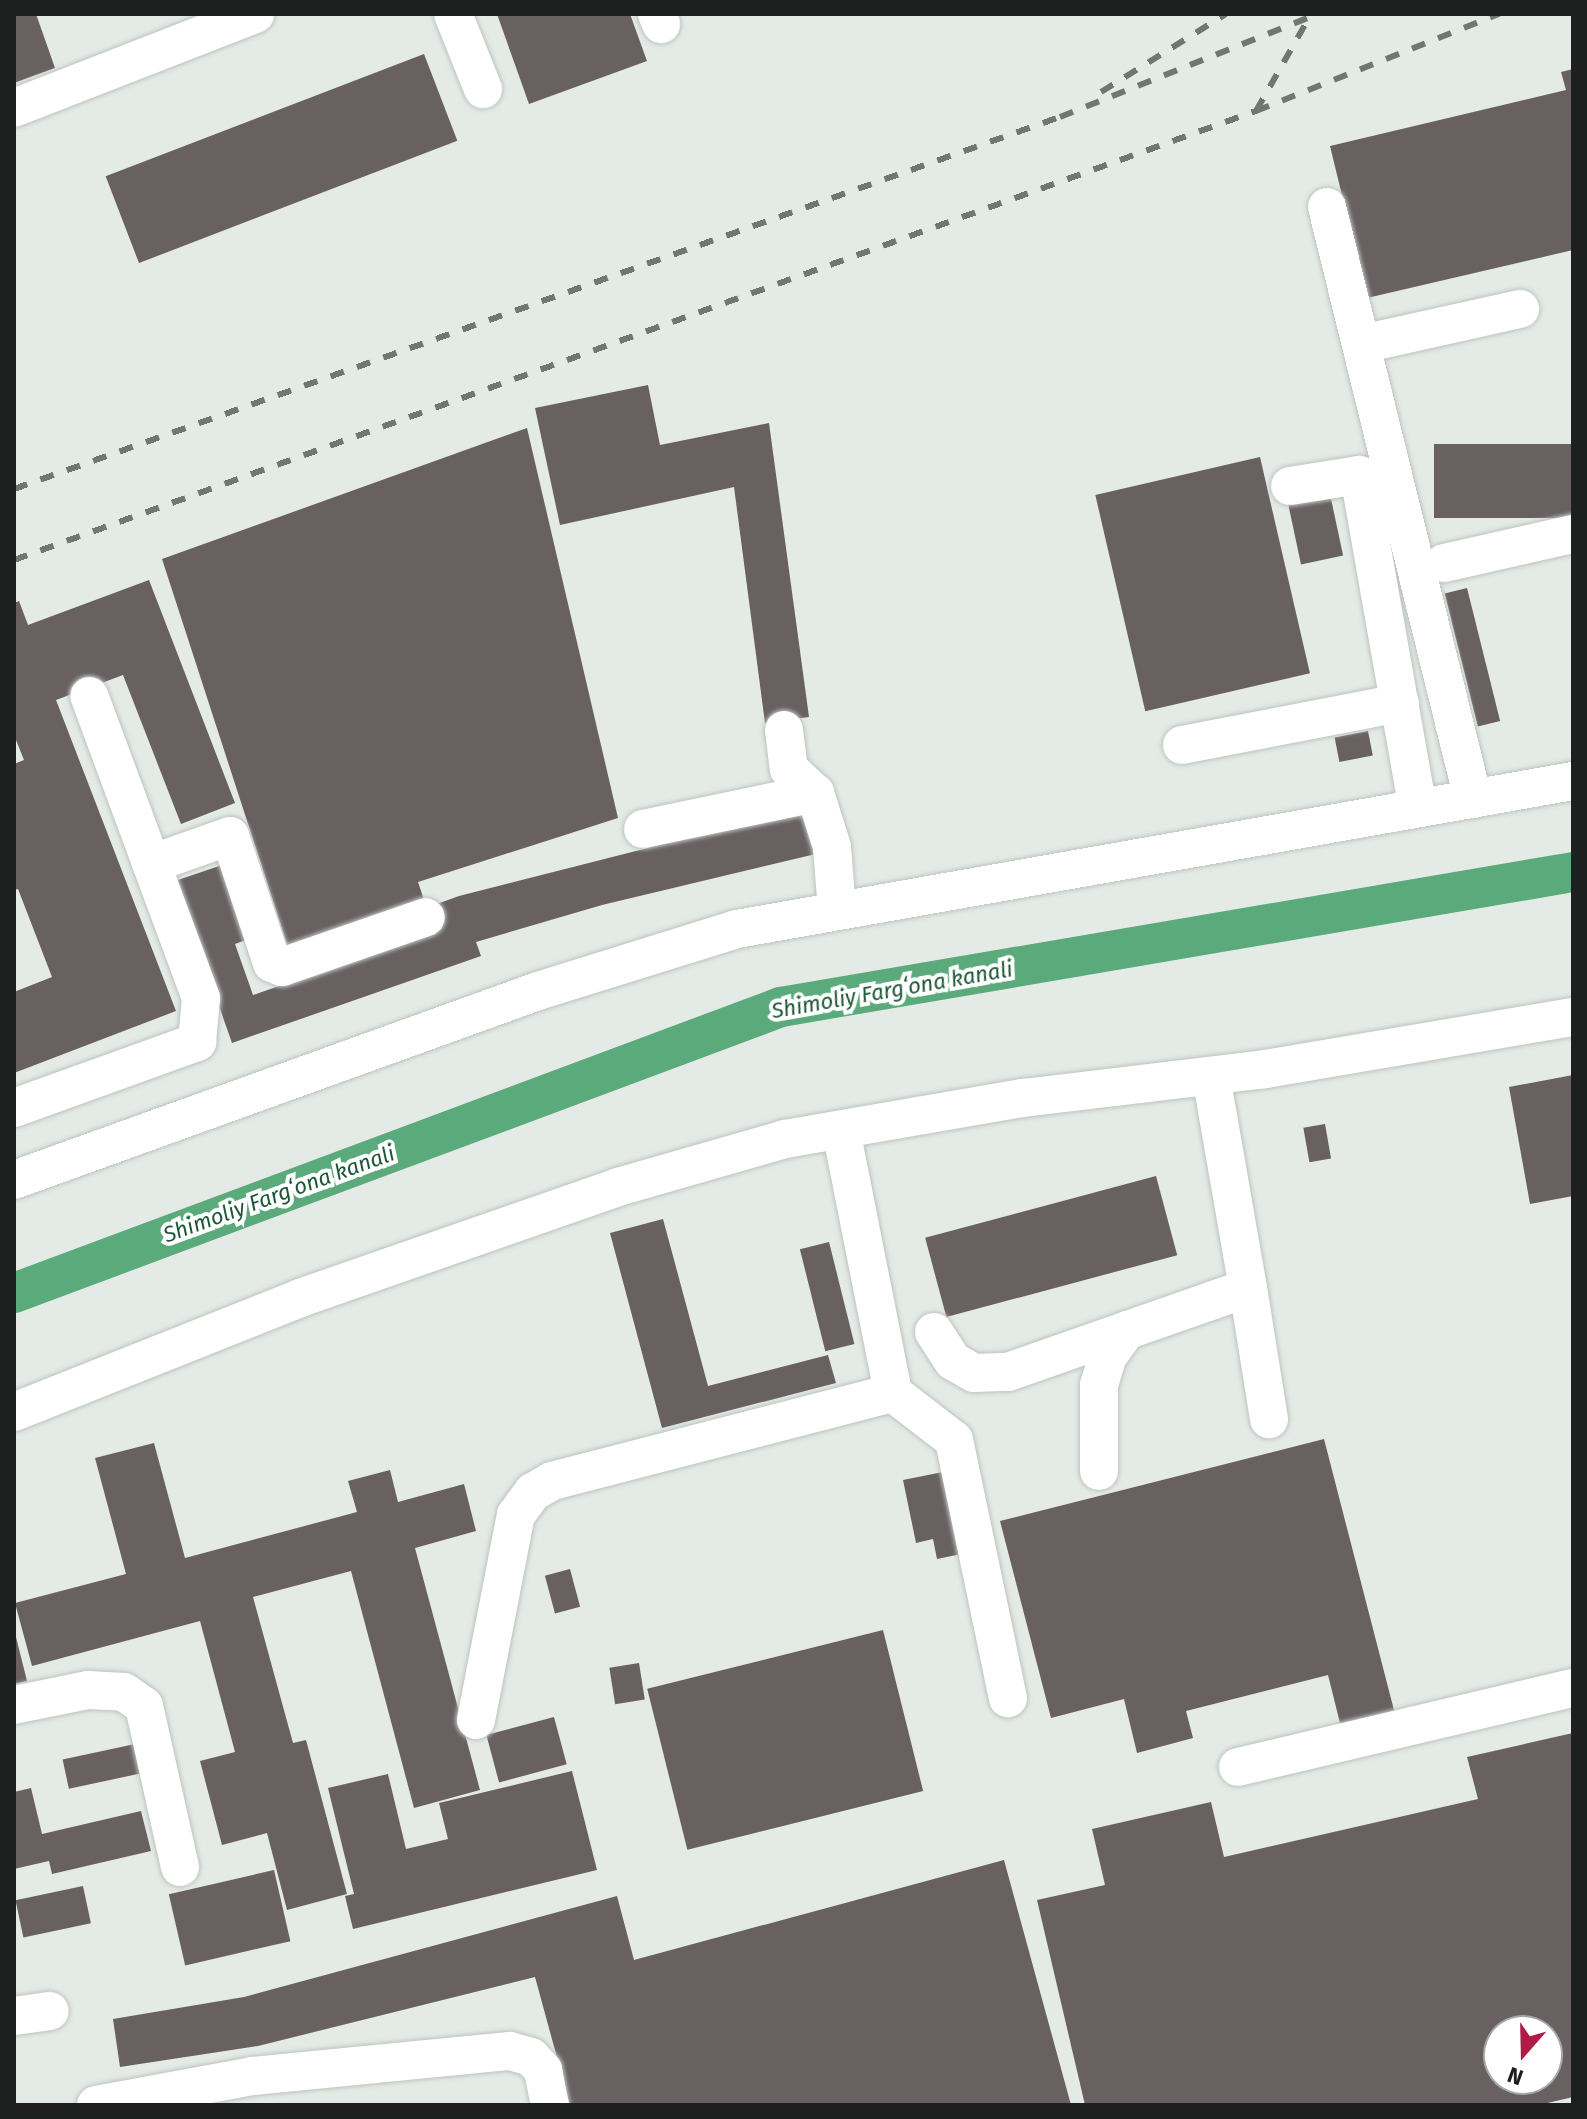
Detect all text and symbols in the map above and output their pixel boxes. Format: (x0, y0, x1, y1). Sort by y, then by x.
water label: Shimoliy Fargʻona kanali (769, 956, 1015, 1024)
water label: Shimoliy Fargʻona kanali (160, 1140, 398, 1248)
north arrow (1483, 2015, 1563, 2095)
text: N (1504, 2061, 1527, 2091)

